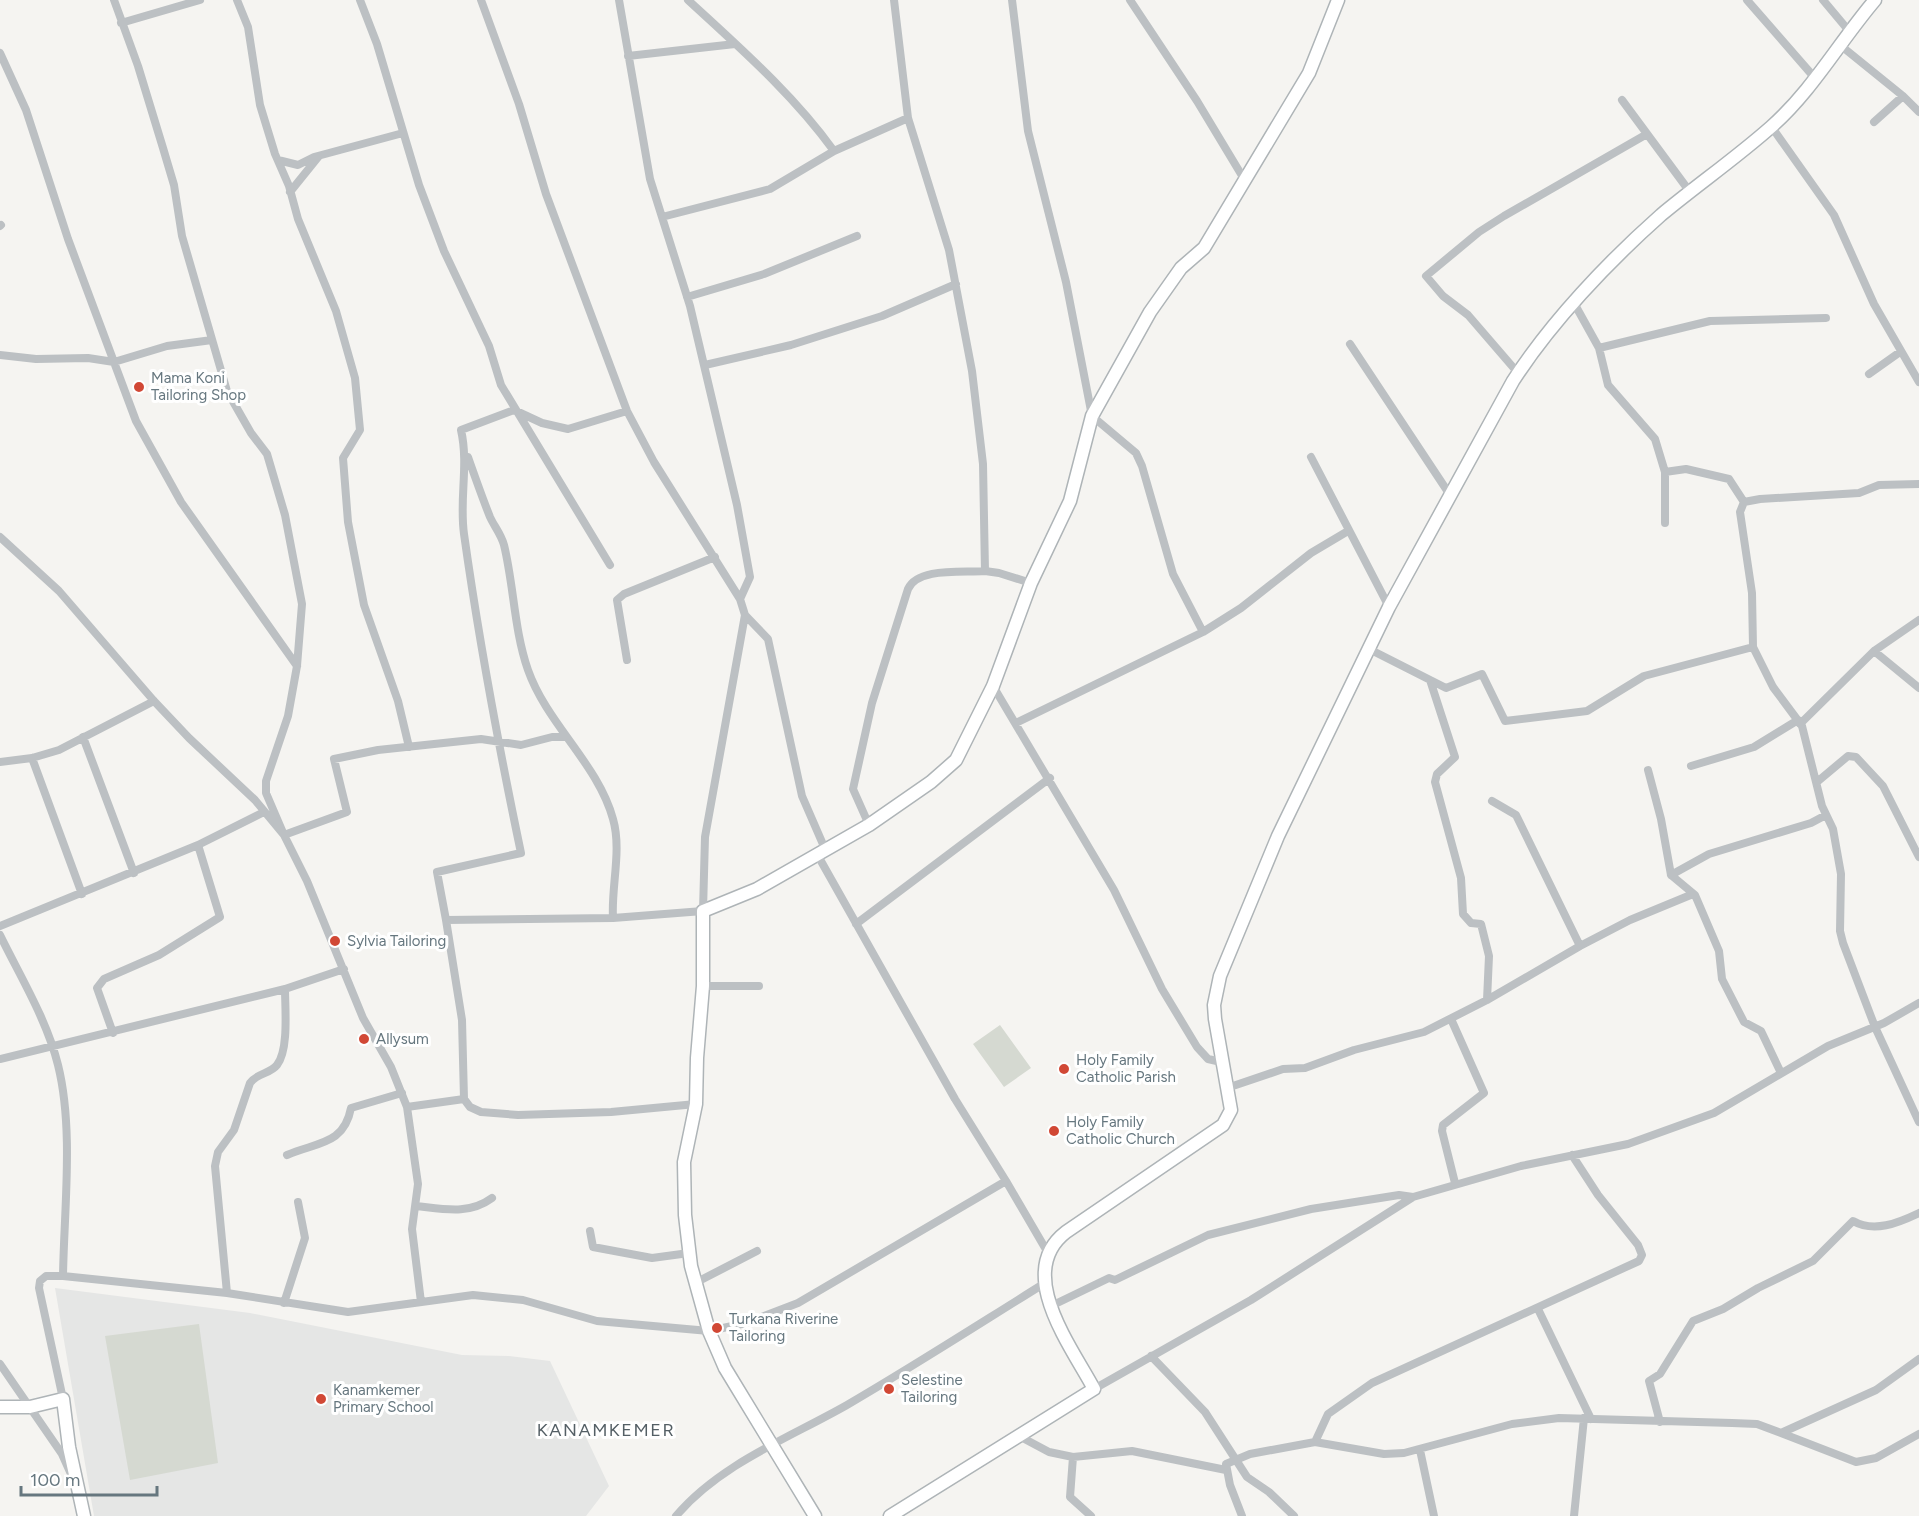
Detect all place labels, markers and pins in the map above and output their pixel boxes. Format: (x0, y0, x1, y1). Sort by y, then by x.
place label: Mama Koni Tailoring Shop (151, 369, 246, 404)
marker: Mama Koni Tailoring Shop (132, 380, 146, 394)
place label: Sylvia Tailoring (347, 932, 446, 950)
marker: Sylvia Tailoring (328, 934, 342, 948)
place label: Allysum (376, 1030, 429, 1048)
marker: Allysum (357, 1032, 371, 1046)
place label: Holy Family Catholic Parish (1076, 1051, 1176, 1086)
marker: Holy Family Catholic Parish (1057, 1062, 1071, 1076)
place label: Holy Family Catholic Church (1066, 1113, 1175, 1148)
marker: Holy Family Catholic Church (1047, 1124, 1061, 1138)
place label: Turkana Riverine Tailoring (729, 1310, 838, 1345)
marker: Turkana Riverine Tailoring (710, 1321, 724, 1335)
place label: Selestine Tailoring (901, 1371, 963, 1406)
place label: Kanamkemer Primary School (333, 1381, 434, 1416)
marker: Selestine Tailoring (882, 1382, 896, 1396)
marker: Kanamkemer Primary School (314, 1392, 328, 1406)

